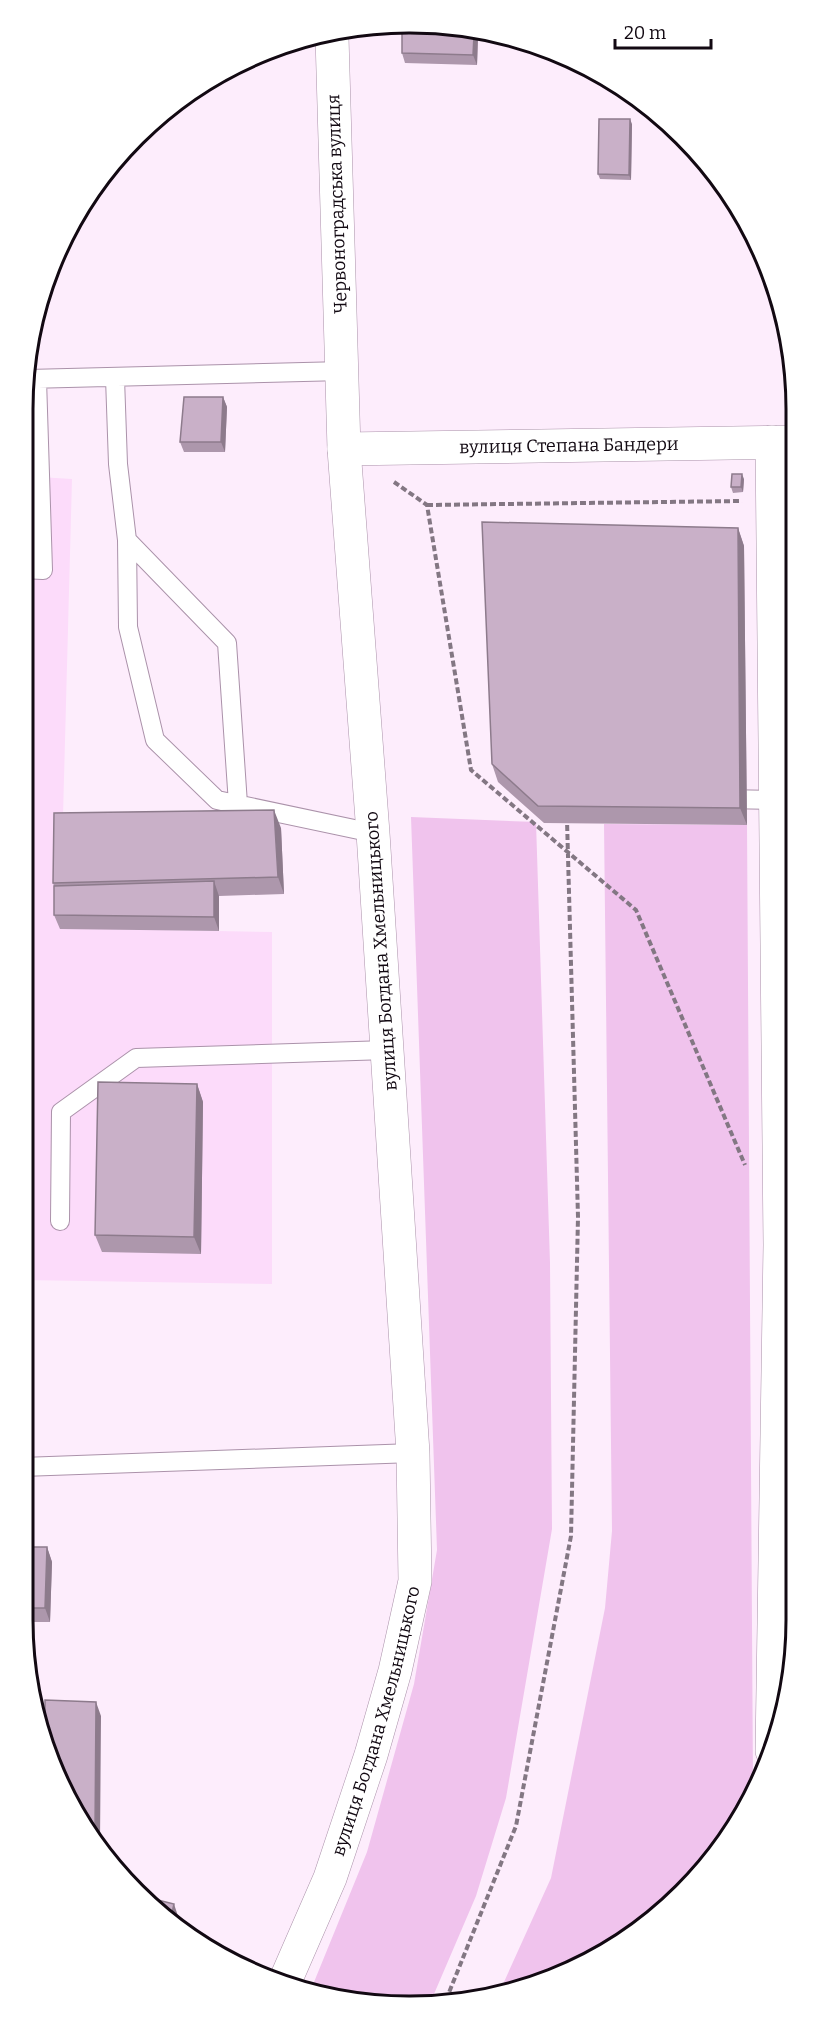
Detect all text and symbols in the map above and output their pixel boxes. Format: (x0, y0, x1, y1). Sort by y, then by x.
scale bar (615, 12, 711, 50)
text: 20 m (624, 22, 666, 44)
street label: Червоноградська вулиця (322, 94, 352, 314)
street label: вулиця Степана Бандери (459, 433, 679, 458)
street label: вулиця Богдана Хмельницького (360, 811, 402, 1091)
street label: вулиця Богдана Хмельницького (327, 1584, 425, 1859)

